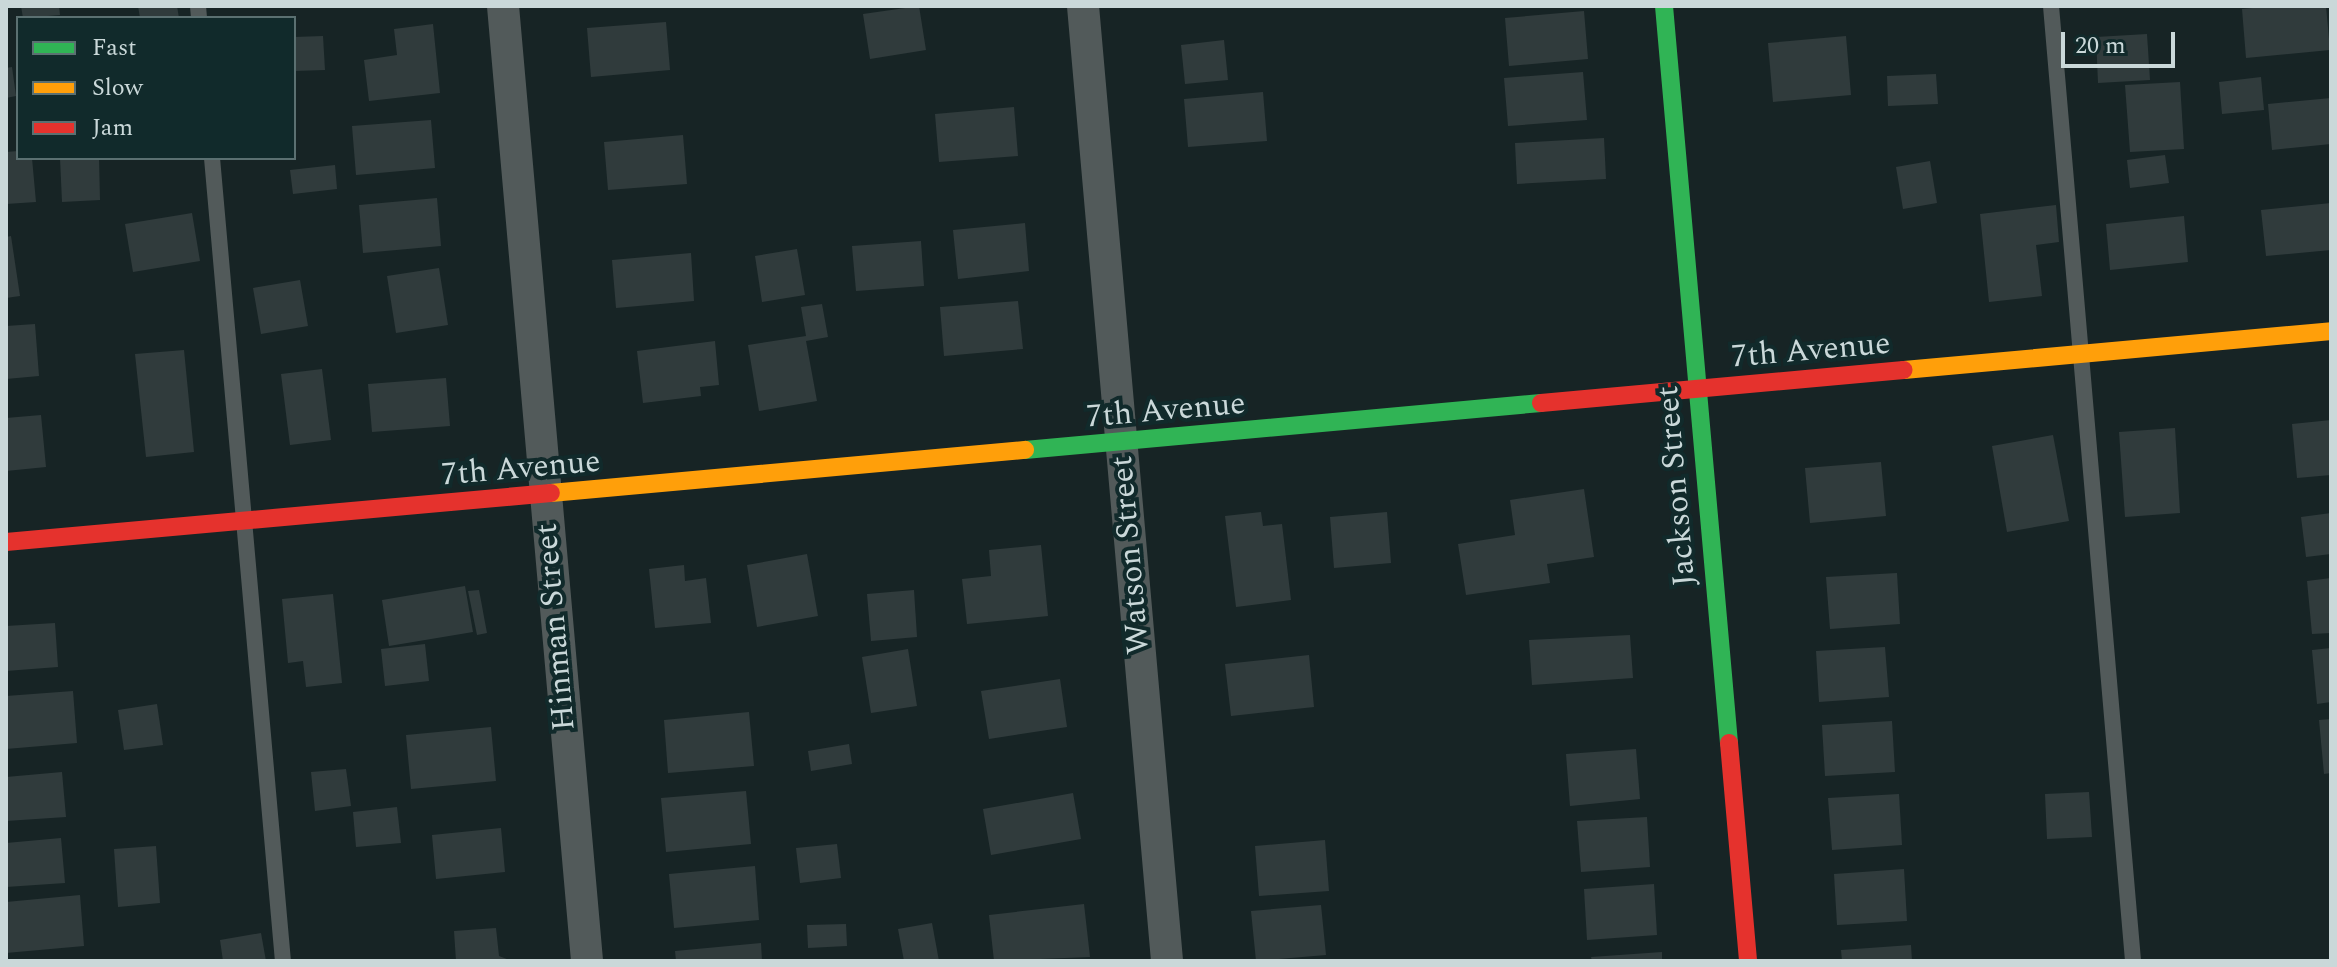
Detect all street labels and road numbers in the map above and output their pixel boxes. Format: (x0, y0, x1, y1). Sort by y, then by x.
street label: 7th Avenue (1730, 325, 1892, 377)
street label: Jackson Street (1649, 384, 1705, 588)
street label: 7th Avenue (1085, 385, 1247, 437)
street label: 7th Avenue (440, 443, 602, 495)
street label: Watson Street (1103, 454, 1159, 656)
street label: Hinman Street (528, 522, 584, 732)

